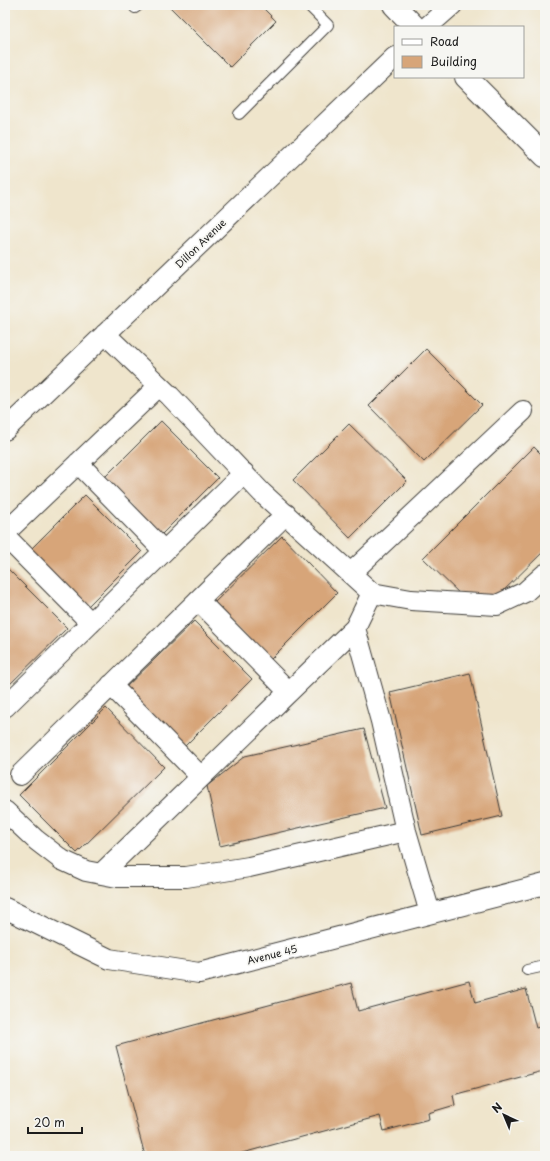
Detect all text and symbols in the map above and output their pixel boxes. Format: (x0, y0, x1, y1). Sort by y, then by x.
legend (394, 26, 524, 78)
text: Road (430, 32, 459, 50)
text: Building (430, 52, 477, 70)
street label: Dillon Avenue (171, 214, 229, 271)
street label: Avenue 45 (245, 940, 299, 967)
north arrow (484, 1095, 524, 1135)
text: N (488, 1098, 506, 1117)
scale bar (28, 1109, 82, 1135)
text: 20 m (34, 1113, 65, 1131)

